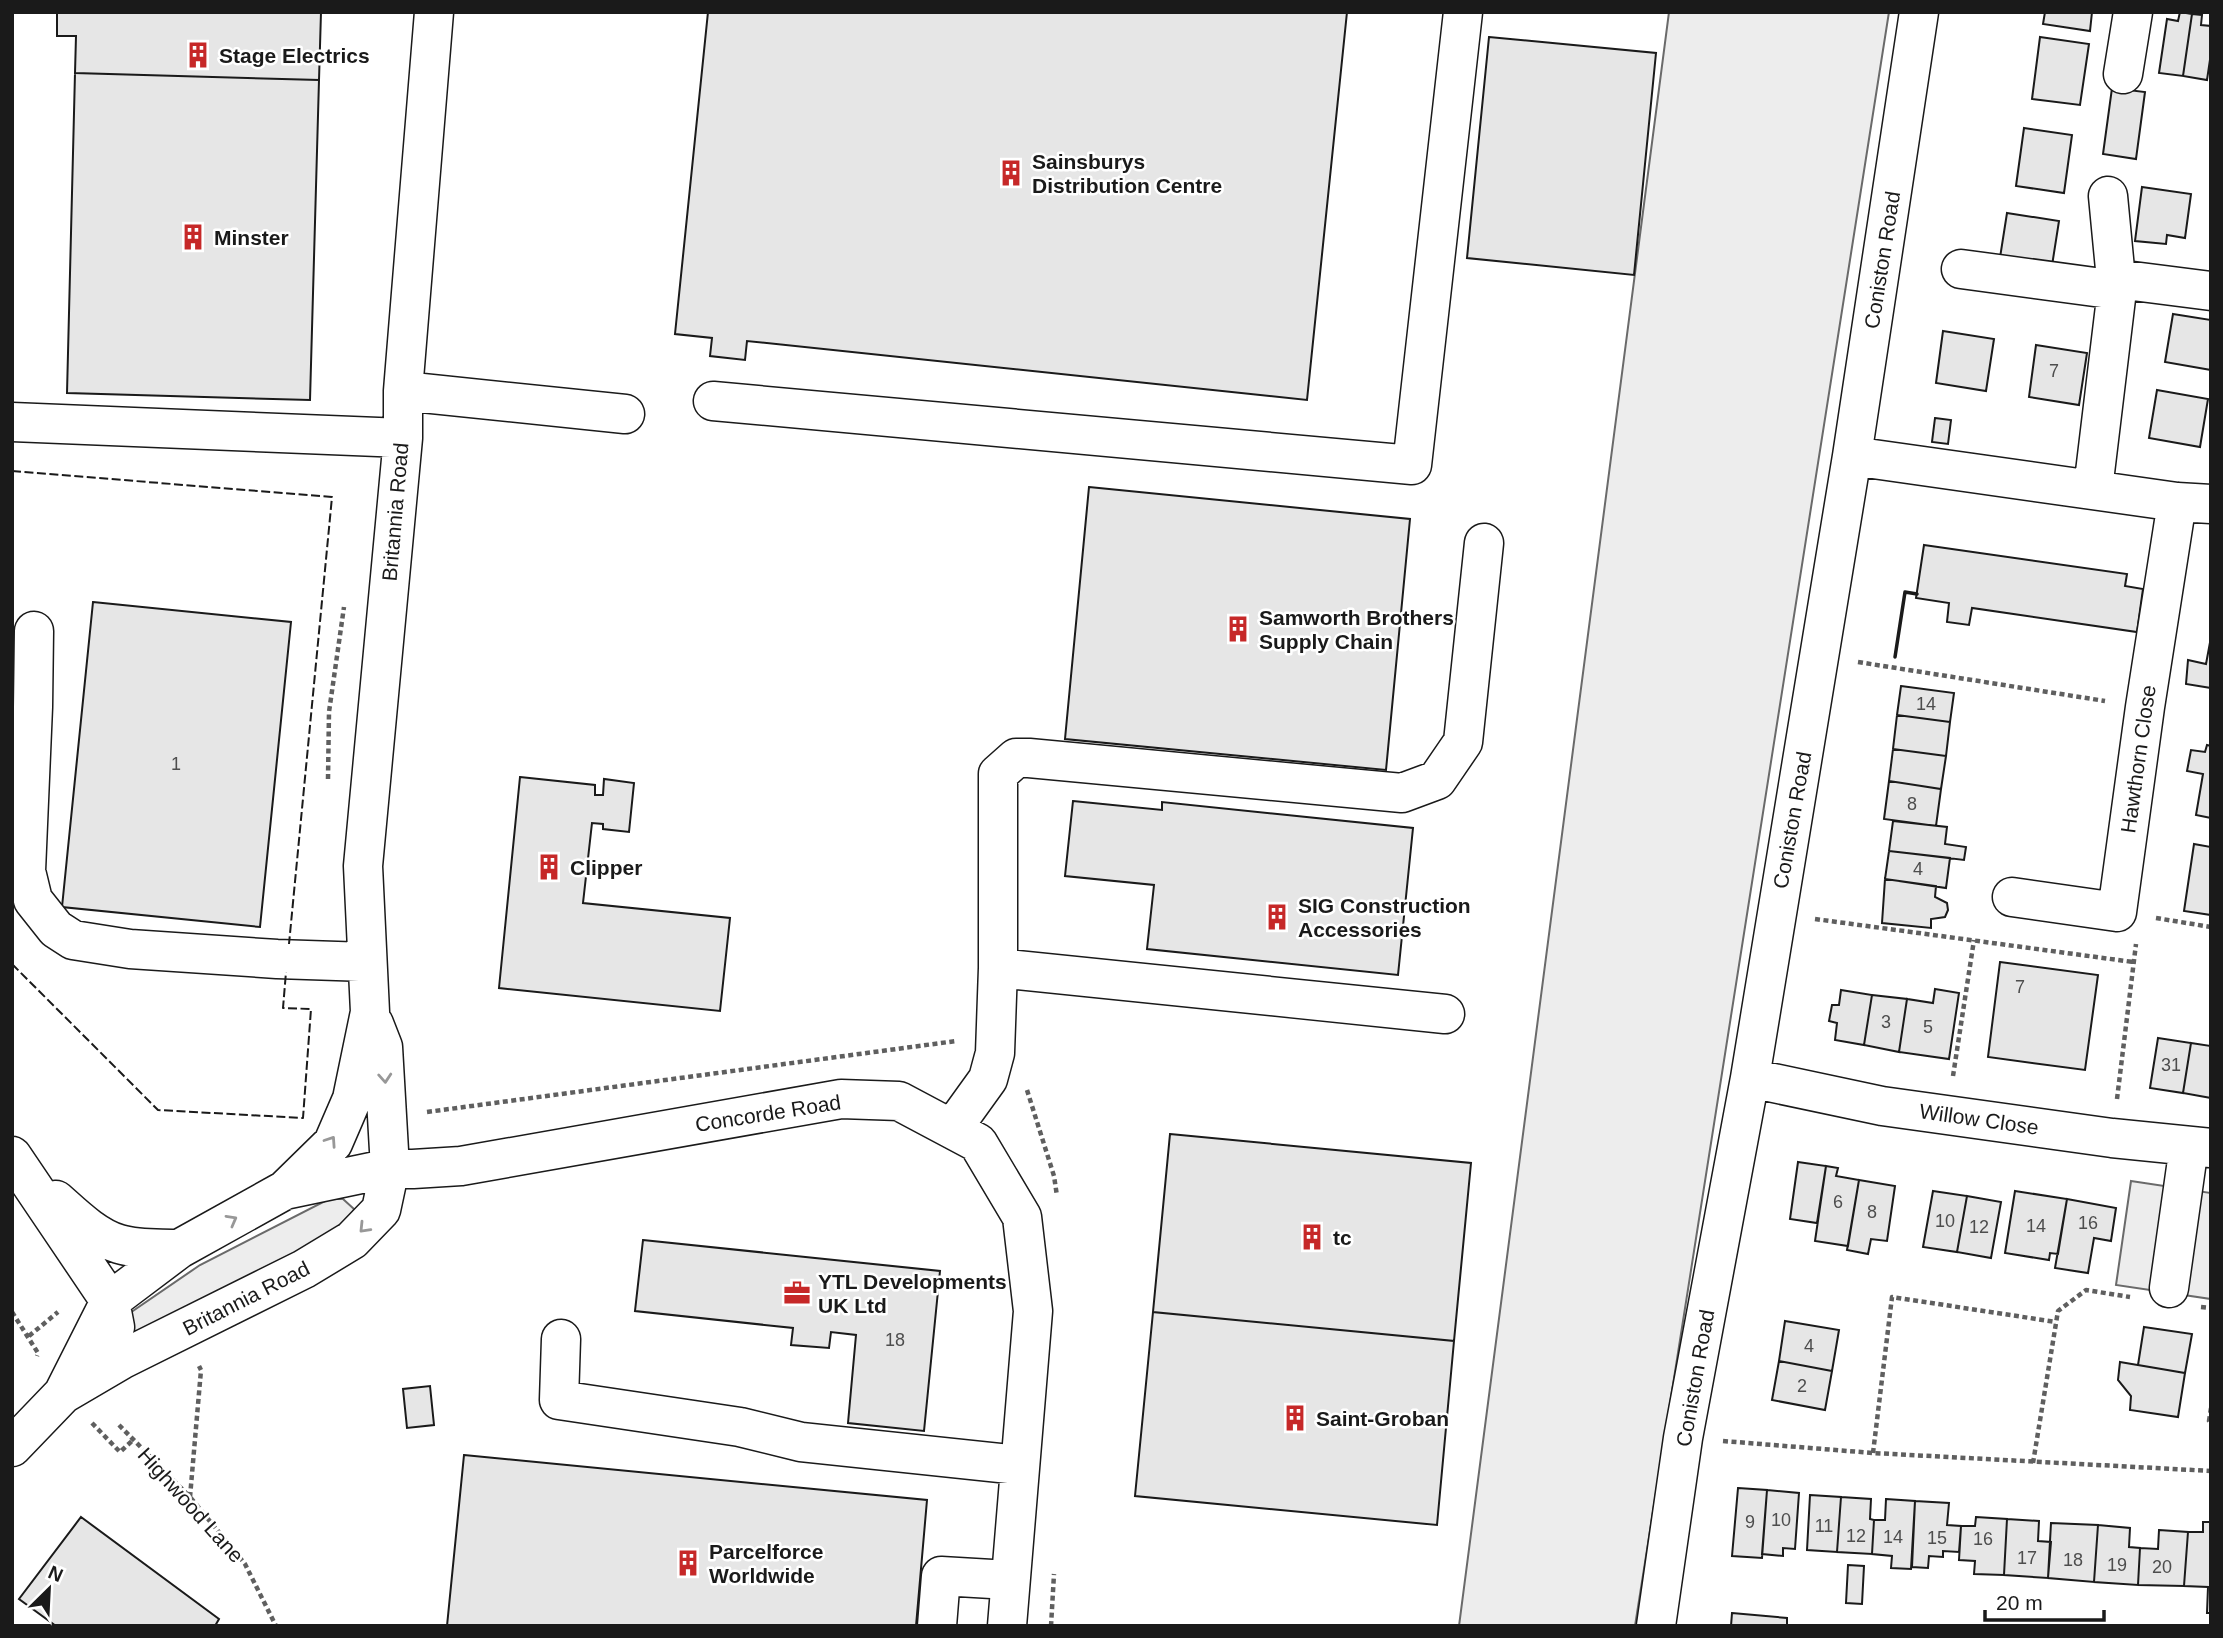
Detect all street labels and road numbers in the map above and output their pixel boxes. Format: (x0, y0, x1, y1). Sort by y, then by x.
street label: Coniston Road (1860, 190, 1904, 330)
street label: Britannia Road (377, 442, 413, 582)
street label: Hawthorn Close (2116, 683, 2160, 835)
street label: Coniston Road (1769, 750, 1815, 890)
street label: Concorde Road (694, 1090, 842, 1136)
street label: Willow Close (1918, 1099, 2040, 1139)
street label: Britannia Road (179, 1256, 313, 1340)
street label: Coniston Road (1672, 1308, 1718, 1448)
street label: Highwood Lane (134, 1443, 248, 1567)

